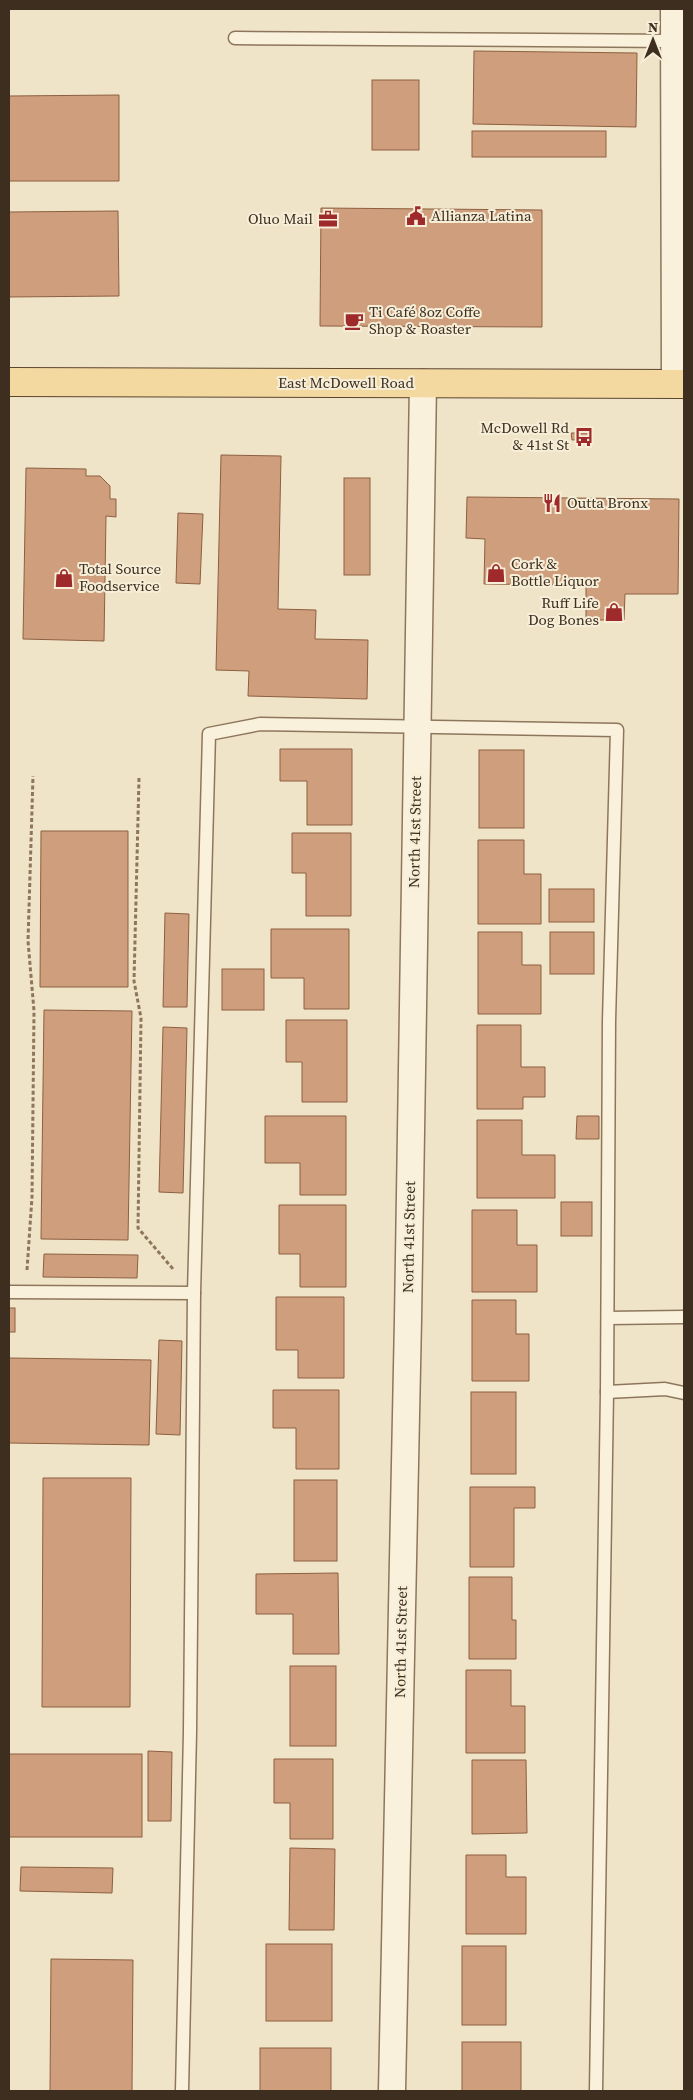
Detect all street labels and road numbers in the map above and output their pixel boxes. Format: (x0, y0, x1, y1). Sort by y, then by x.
street label: East McDowell Road (278, 372, 414, 393)
street label: North 41st Street (403, 776, 426, 888)
street label: North 41st Street (397, 1181, 420, 1293)
street label: North 41st Street (389, 1586, 412, 1698)

